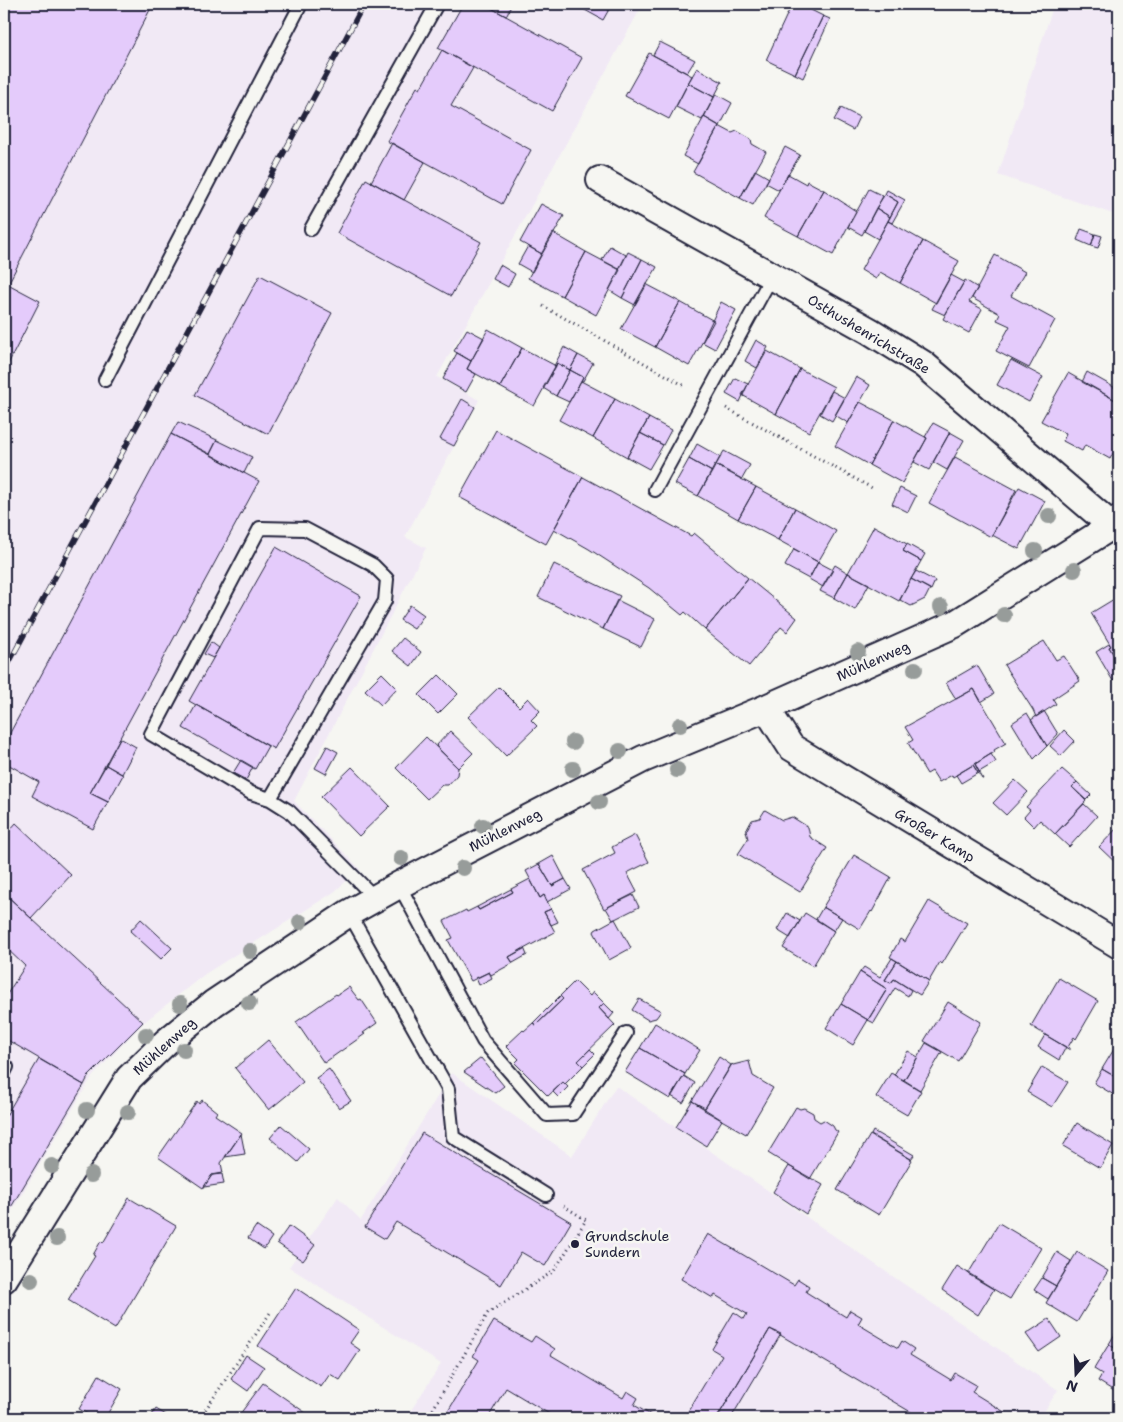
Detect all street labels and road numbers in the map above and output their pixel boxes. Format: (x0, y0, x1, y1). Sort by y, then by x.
street label: Osthushenrichstraße (804, 290, 934, 378)
street label: Mühlenweg (833, 637, 913, 685)
street label: Mühlenweg (466, 804, 544, 856)
street label: Großer Kamp (892, 804, 979, 866)
street label: Mühlenweg (129, 1013, 199, 1079)

